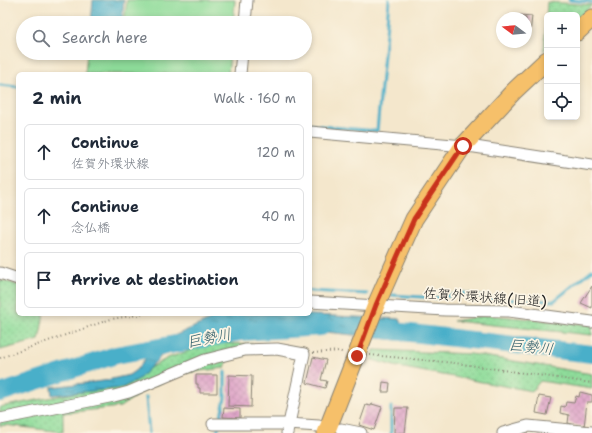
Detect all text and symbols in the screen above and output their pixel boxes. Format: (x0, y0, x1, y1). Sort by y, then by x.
north arrow (496, 12, 532, 48)
map controls (544, 12, 580, 120)
button: + (544, 12, 580, 48)
search box (16, 16, 312, 60)
icon: search (30, 27, 52, 49)
text: Search here (62, 28, 148, 48)
button: − (544, 48, 580, 84)
button: locate (544, 84, 580, 120)
text: 2 min (32, 87, 82, 109)
text: Walk · 160 m (214, 90, 296, 107)
text: Continue (71, 133, 139, 153)
route start (454, 137, 472, 155)
icon: ahead (33, 141, 55, 163)
text: 120 m (257, 144, 295, 161)
text: 佐賀外環状線 (71, 155, 149, 172)
text: Continue (71, 197, 139, 217)
icon: ahead (33, 205, 55, 227)
text: 40 m (261, 208, 295, 225)
text: 念仏橋 (71, 219, 110, 236)
icon: arrive (33, 269, 55, 291)
text: Arrive at destination (71, 270, 239, 290)
street label: 佐賀外環状線(旧道) (423, 284, 547, 310)
water label: 巨勢川 (185, 324, 233, 352)
water label: 巨勢川 (508, 335, 554, 359)
route end (348, 347, 366, 365)

